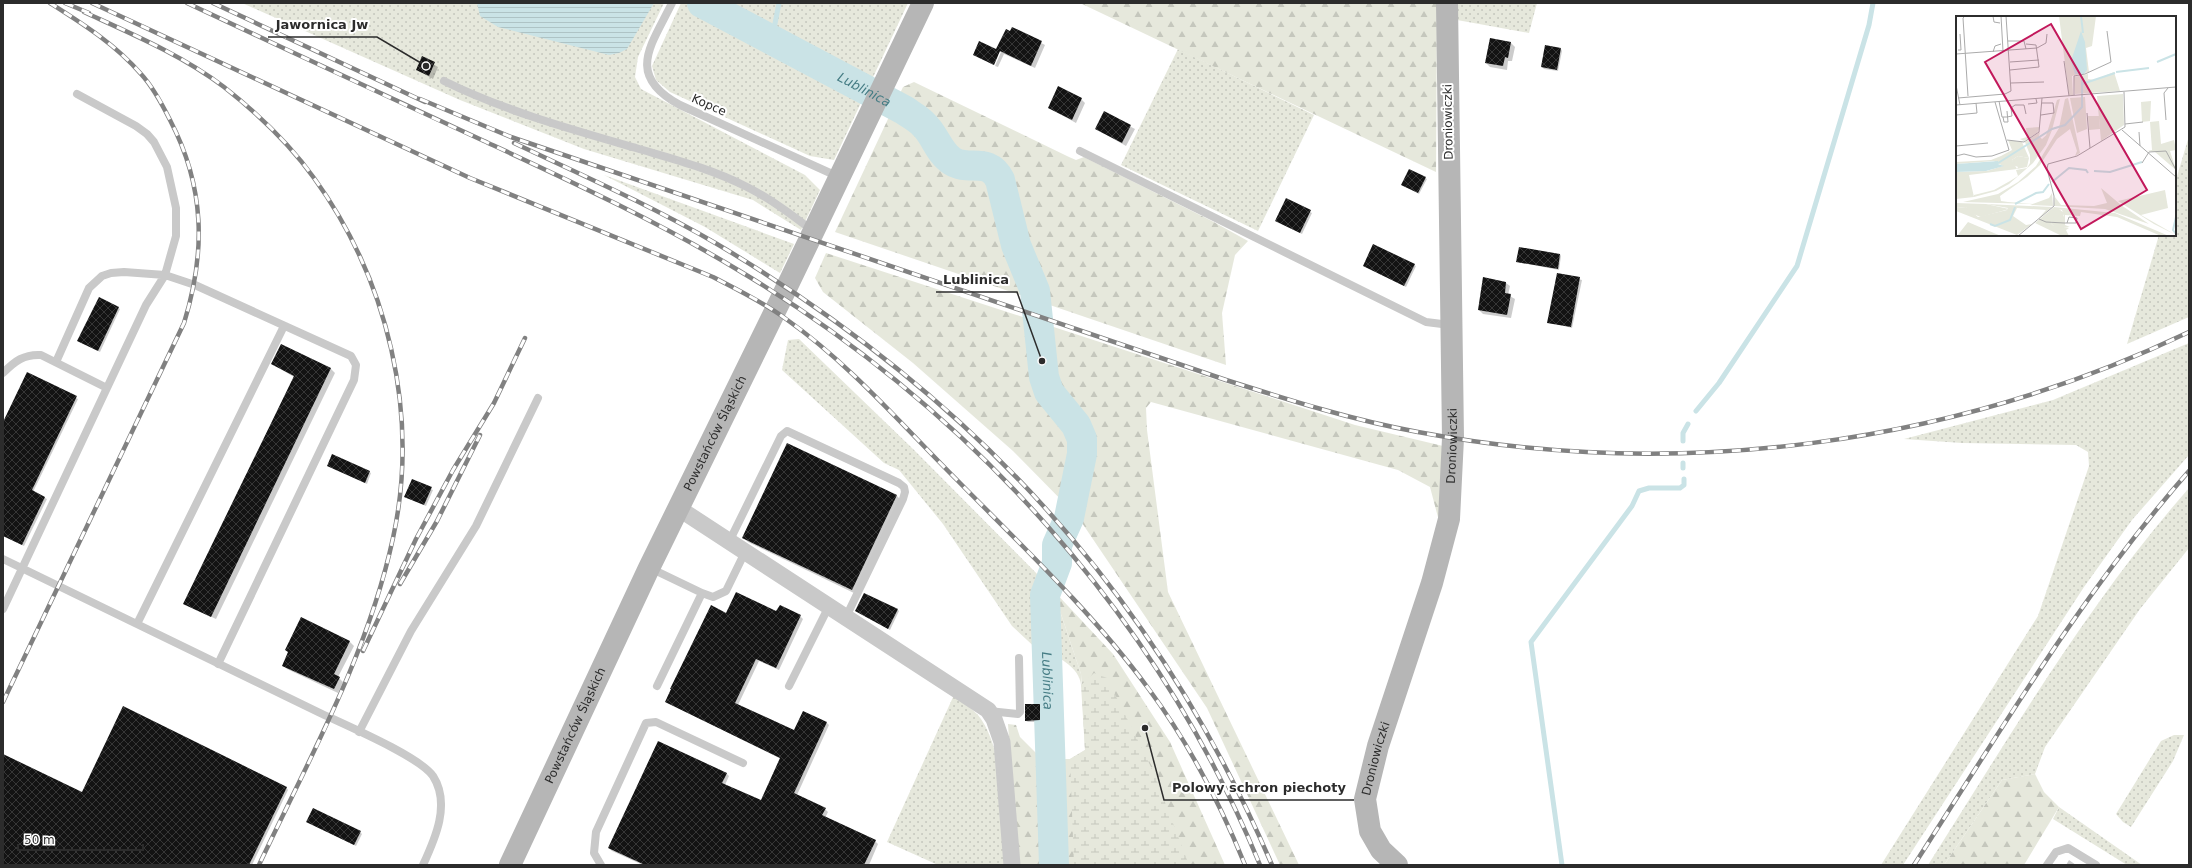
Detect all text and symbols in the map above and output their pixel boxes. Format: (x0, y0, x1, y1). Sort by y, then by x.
callout: Jawornica Jw (268, 12, 377, 37)
inset map (1956, 16, 2176, 236)
text: Jawornica Jw (275, 17, 368, 32)
water label: Lublinica (835, 69, 894, 110)
street label: Droniowiczki (1440, 84, 1456, 160)
street label: Kopce (690, 91, 728, 119)
callout: Lublinica (936, 267, 1017, 292)
text: Lublinica (943, 272, 1009, 287)
street label: Powstańców Śląskich (681, 373, 749, 493)
street label: Droniowiczki (1444, 408, 1460, 484)
water label: Lublinica (1039, 652, 1056, 710)
street label: Powstańców Śląskich (542, 665, 608, 786)
street label: Droniowiczki (1359, 720, 1393, 797)
callout: Polowy schron piechoty (1164, 775, 1354, 800)
text: Polowy schron piechoty (1172, 780, 1346, 795)
scale bar (18, 826, 143, 852)
text: 50 m (24, 833, 55, 847)

